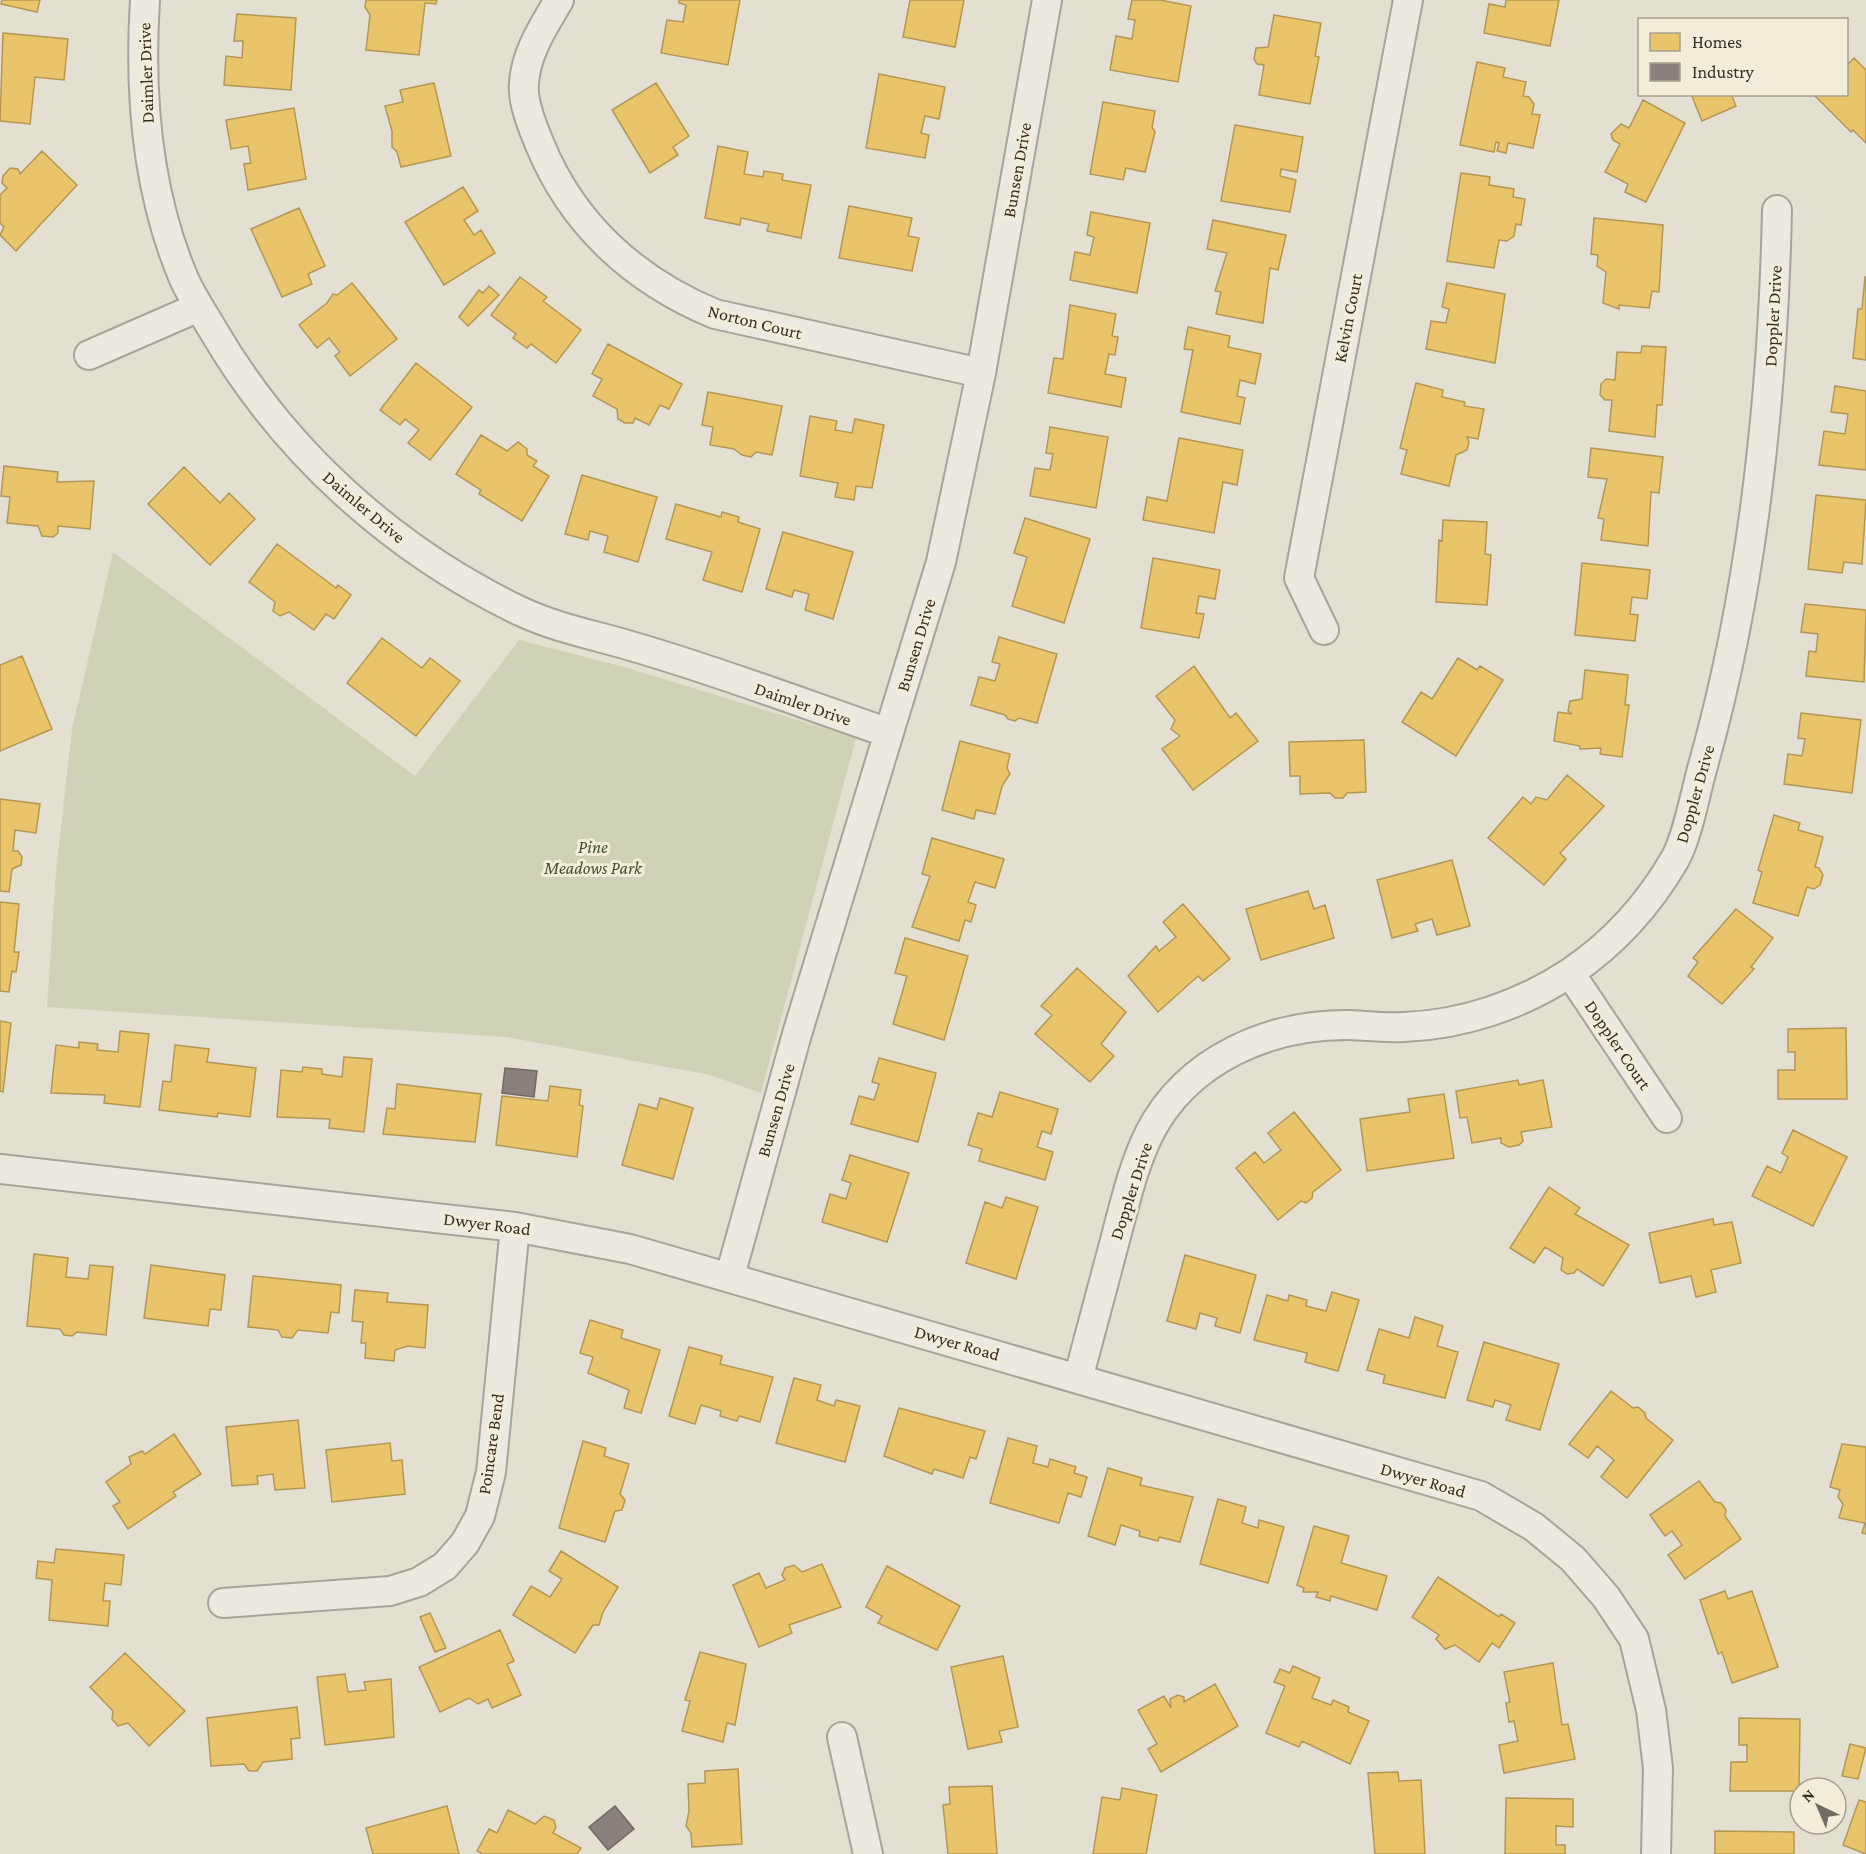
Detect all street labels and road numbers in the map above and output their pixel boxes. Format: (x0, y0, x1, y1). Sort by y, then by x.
street label: Daimler Drive (134, 22, 158, 124)
street label: Bunsen Drive (999, 121, 1035, 219)
street label: Doppler Drive (1760, 265, 1786, 367)
street label: Kelvin Court (1330, 271, 1367, 364)
street label: Norton Court (706, 301, 805, 344)
street label: Daimler Drive (319, 467, 409, 547)
street label: Bunsen Drive (892, 596, 940, 694)
street label: Daimler Drive (752, 678, 854, 730)
street label: Doppler Drive (1671, 742, 1719, 845)
street label: Doppler Court (1581, 996, 1656, 1094)
street label: Bunsen Drive (753, 1061, 799, 1159)
street label: Doppler Drive (1106, 1140, 1156, 1242)
street label: Dwyer Road (442, 1209, 532, 1239)
street label: Dwyer Road (912, 1321, 1002, 1365)
street label: Poincare Bend (474, 1392, 508, 1496)
street label: Dwyer Road (1378, 1458, 1468, 1502)

